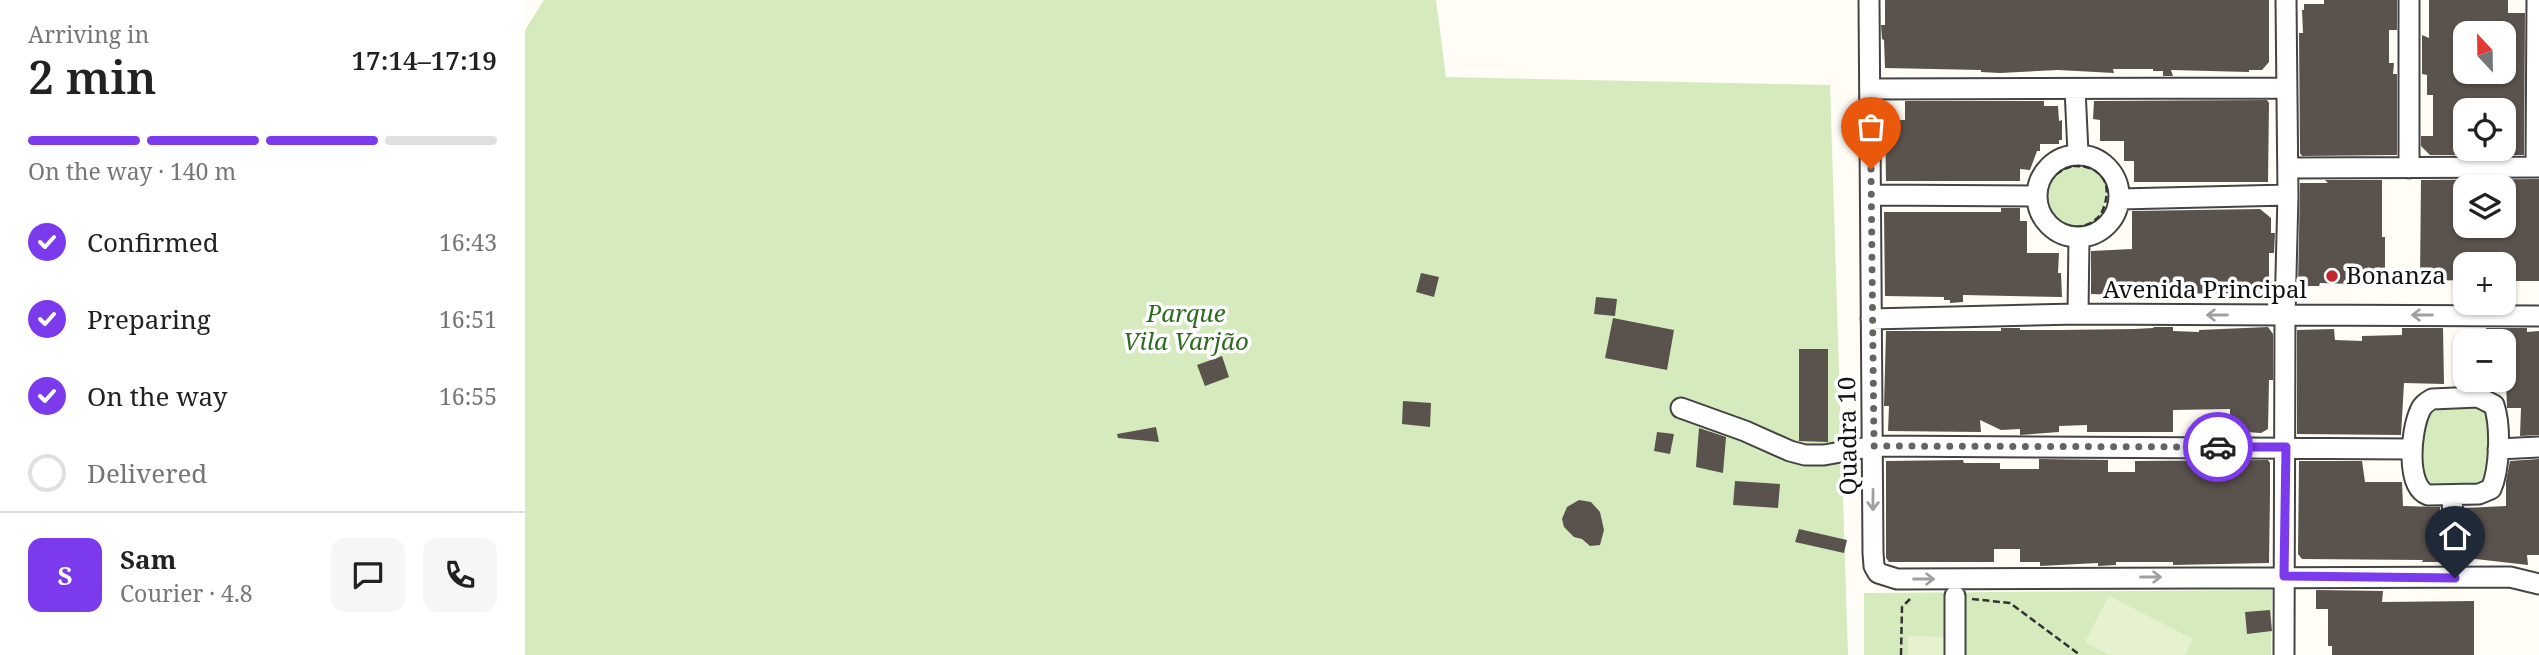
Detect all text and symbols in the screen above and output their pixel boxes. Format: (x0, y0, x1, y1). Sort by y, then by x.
text: Arriving in (28, 18, 149, 50)
north arrow (2453, 21, 2517, 84)
map controls (2453, 21, 2516, 392)
text: 17:14–17:19 (351, 42, 497, 78)
text: 2 min (28, 45, 156, 107)
pin (1841, 97, 1901, 169)
button: locate (2453, 98, 2516, 161)
icon: bag (1852, 108, 1890, 146)
text: On the way · 140 m (28, 155, 236, 187)
button: layers (2453, 175, 2516, 238)
icon: check (28, 223, 66, 261)
text: Confirmed (87, 224, 219, 260)
text: 16:43 (439, 226, 497, 258)
button: + (2453, 252, 2516, 315)
place label: Bonanza (2346, 258, 2446, 291)
marker: Bonanza (2324, 268, 2340, 284)
street label: Avenida Principal (2103, 272, 2308, 305)
park label: Parque Vila Varjão (1123, 296, 1249, 357)
icon: check (28, 300, 66, 338)
text: Preparing (87, 301, 211, 337)
text: 16:51 (439, 303, 497, 335)
one-way arrow (2206, 308, 2229, 322)
one-way arrow (2411, 308, 2434, 322)
button: − (2453, 329, 2516, 392)
street label: Quadra 10 (1829, 376, 1864, 496)
icon: check (28, 377, 66, 415)
text: On the way (87, 378, 227, 414)
text: 16:55 (439, 380, 497, 412)
courier (2183, 412, 2253, 482)
icon: car (2199, 428, 2237, 466)
text: Delivered (87, 455, 207, 491)
one-way arrow (1866, 488, 1880, 511)
pin (2425, 506, 2485, 578)
icon: home (2436, 517, 2474, 555)
button: chat (331, 538, 405, 612)
button: phone (423, 538, 497, 612)
text: Sam (120, 541, 176, 577)
text: S (57, 557, 73, 593)
one-way arrow (2140, 570, 2163, 584)
one-way arrow (1912, 572, 1935, 586)
text: Courier · 4.8 (120, 577, 253, 609)

